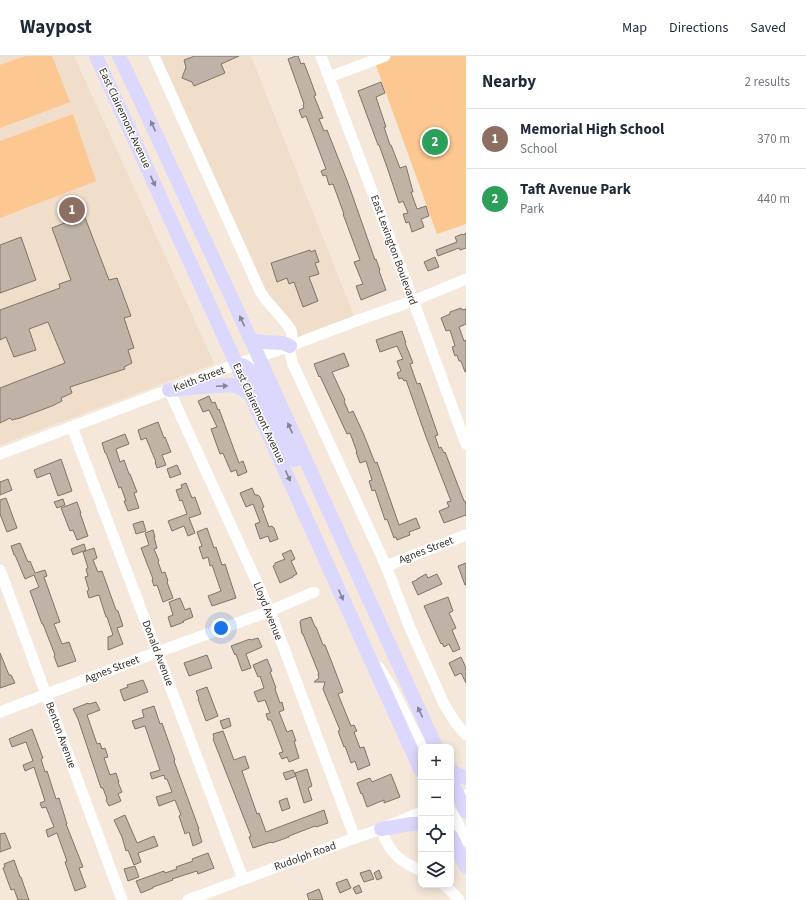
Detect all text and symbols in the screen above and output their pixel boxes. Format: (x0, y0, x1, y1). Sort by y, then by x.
text: Waypost (20, 14, 92, 41)
text: Map (622, 18, 647, 38)
text: Directions (669, 18, 728, 38)
text: Saved (750, 18, 786, 38)
street label: East Clairemont Avenue (95, 65, 155, 171)
text: Nearby (482, 70, 536, 94)
text: 2 results (745, 73, 790, 91)
text: Memorial High School (520, 119, 664, 140)
one-way arrow (150, 121, 156, 132)
pin: 2 (422, 127, 448, 157)
text: 1 (492, 130, 498, 148)
text: 370 m (757, 130, 790, 148)
text: School (520, 140, 557, 158)
one-way arrow (150, 175, 156, 186)
text: Taft Avenue Park (520, 179, 631, 200)
text: 2 (492, 190, 498, 208)
text: 440 m (757, 190, 790, 208)
street label: East Lexington Boulevard (367, 193, 421, 307)
pin: 1 (59, 195, 85, 225)
text: Park (520, 200, 544, 218)
one-way arrow (239, 315, 245, 327)
street label: East Clairemont Avenue (229, 360, 289, 466)
street label: Keith Street (171, 362, 227, 396)
one-way arrow (216, 383, 229, 389)
one-way arrow (287, 421, 293, 433)
one-way arrow (285, 470, 291, 482)
street label: Agnes Street (397, 533, 456, 567)
street label: Lloyd Avenue (250, 580, 287, 643)
one-way arrow (338, 589, 344, 600)
street label: Donald Avenue (139, 618, 178, 689)
your location (211, 618, 231, 638)
street label: Agnes Street (83, 652, 142, 686)
street label: Benton Avenue (42, 700, 80, 771)
one-way arrow (416, 705, 422, 717)
map controls (418, 744, 454, 888)
button: + (418, 744, 454, 780)
button: − (418, 780, 454, 816)
button: locate (418, 816, 454, 852)
street label: Rudolph Road (272, 838, 338, 874)
button: layers (418, 852, 454, 888)

